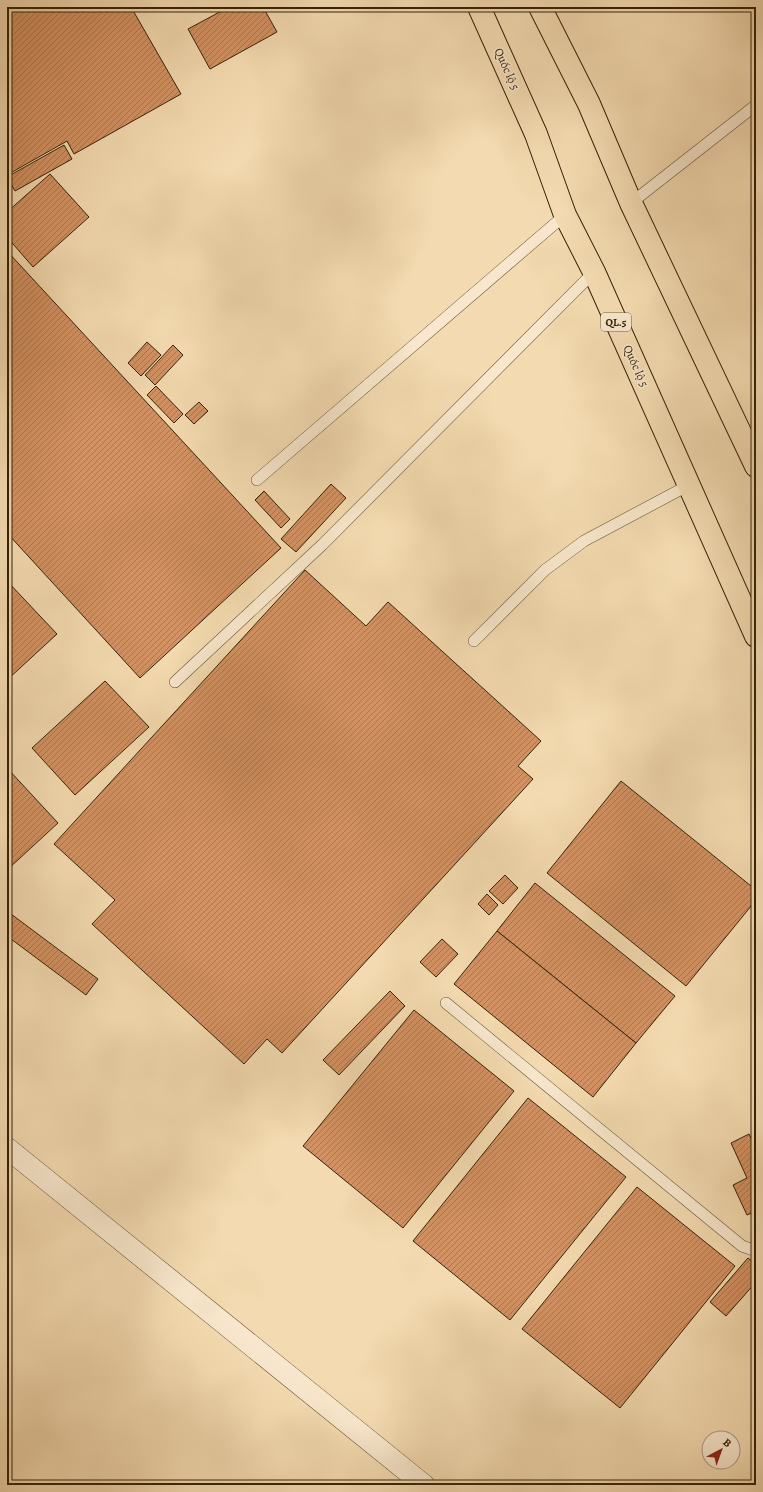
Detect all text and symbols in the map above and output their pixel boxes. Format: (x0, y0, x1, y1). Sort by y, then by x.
street label: Quốc lộ 5 (491, 45, 523, 93)
road number: QL.5 (601, 313, 631, 331)
street label: Quốc lộ 5 (620, 342, 652, 390)
north arrow (701, 1430, 741, 1470)
text: B (720, 1435, 735, 1451)

